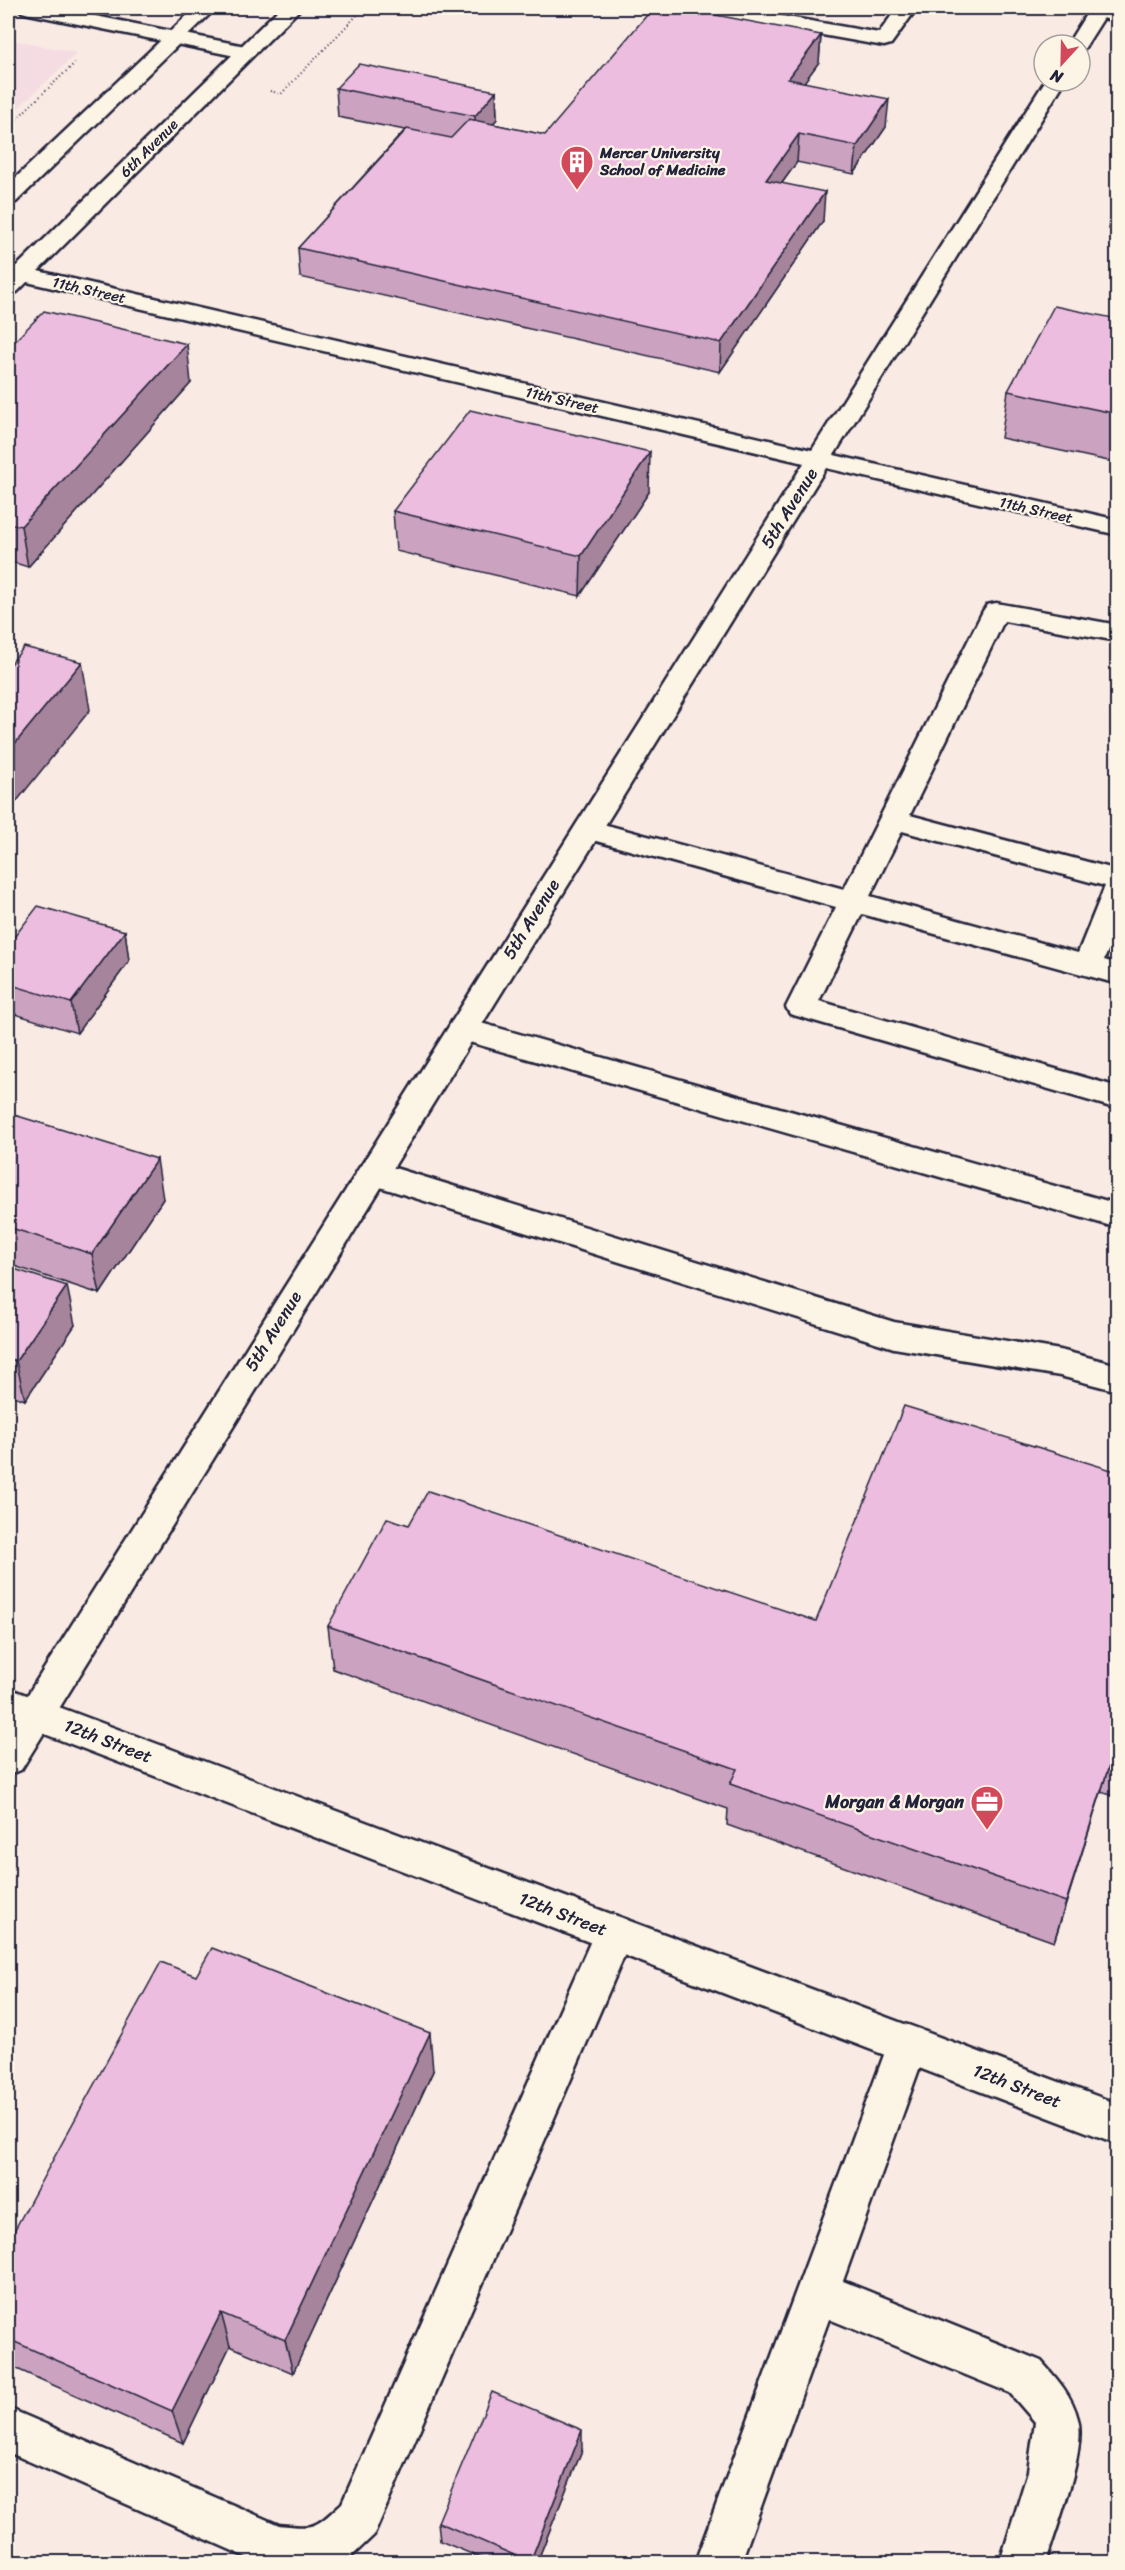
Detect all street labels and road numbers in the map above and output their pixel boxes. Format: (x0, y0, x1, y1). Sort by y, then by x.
street label: 6th Avenue (113, 112, 185, 184)
street label: 11th Street (50, 269, 129, 311)
street label: 11th Street (523, 379, 602, 421)
street label: 5th Avenue (751, 461, 827, 555)
street label: 11th Street (997, 489, 1076, 531)
street label: 5th Avenue (493, 872, 569, 966)
street label: 5th Avenue (235, 1284, 311, 1378)
street label: 12th Street (59, 1710, 157, 1773)
street label: 12th Street (514, 1883, 612, 1946)
street label: 12th Street (968, 2055, 1066, 2118)

